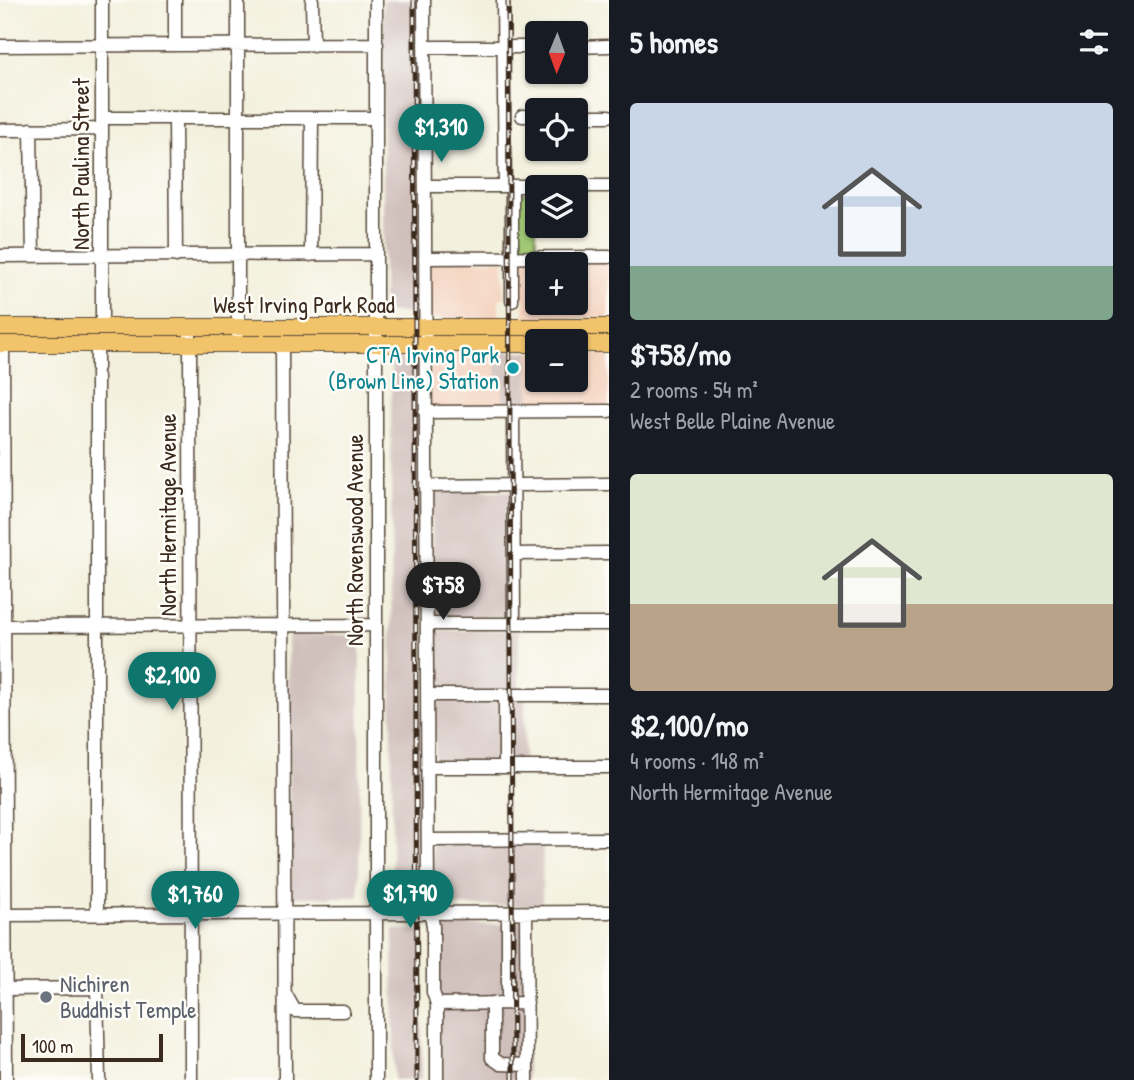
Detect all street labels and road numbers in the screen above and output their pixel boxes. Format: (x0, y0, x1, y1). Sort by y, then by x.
street label: North Paulina Street (65, 77, 96, 250)
street label: West Irving Park Road (213, 289, 395, 320)
street label: North Hermitage Avenue (152, 414, 183, 616)
street label: North Ravenswood Avenue (339, 434, 370, 646)

